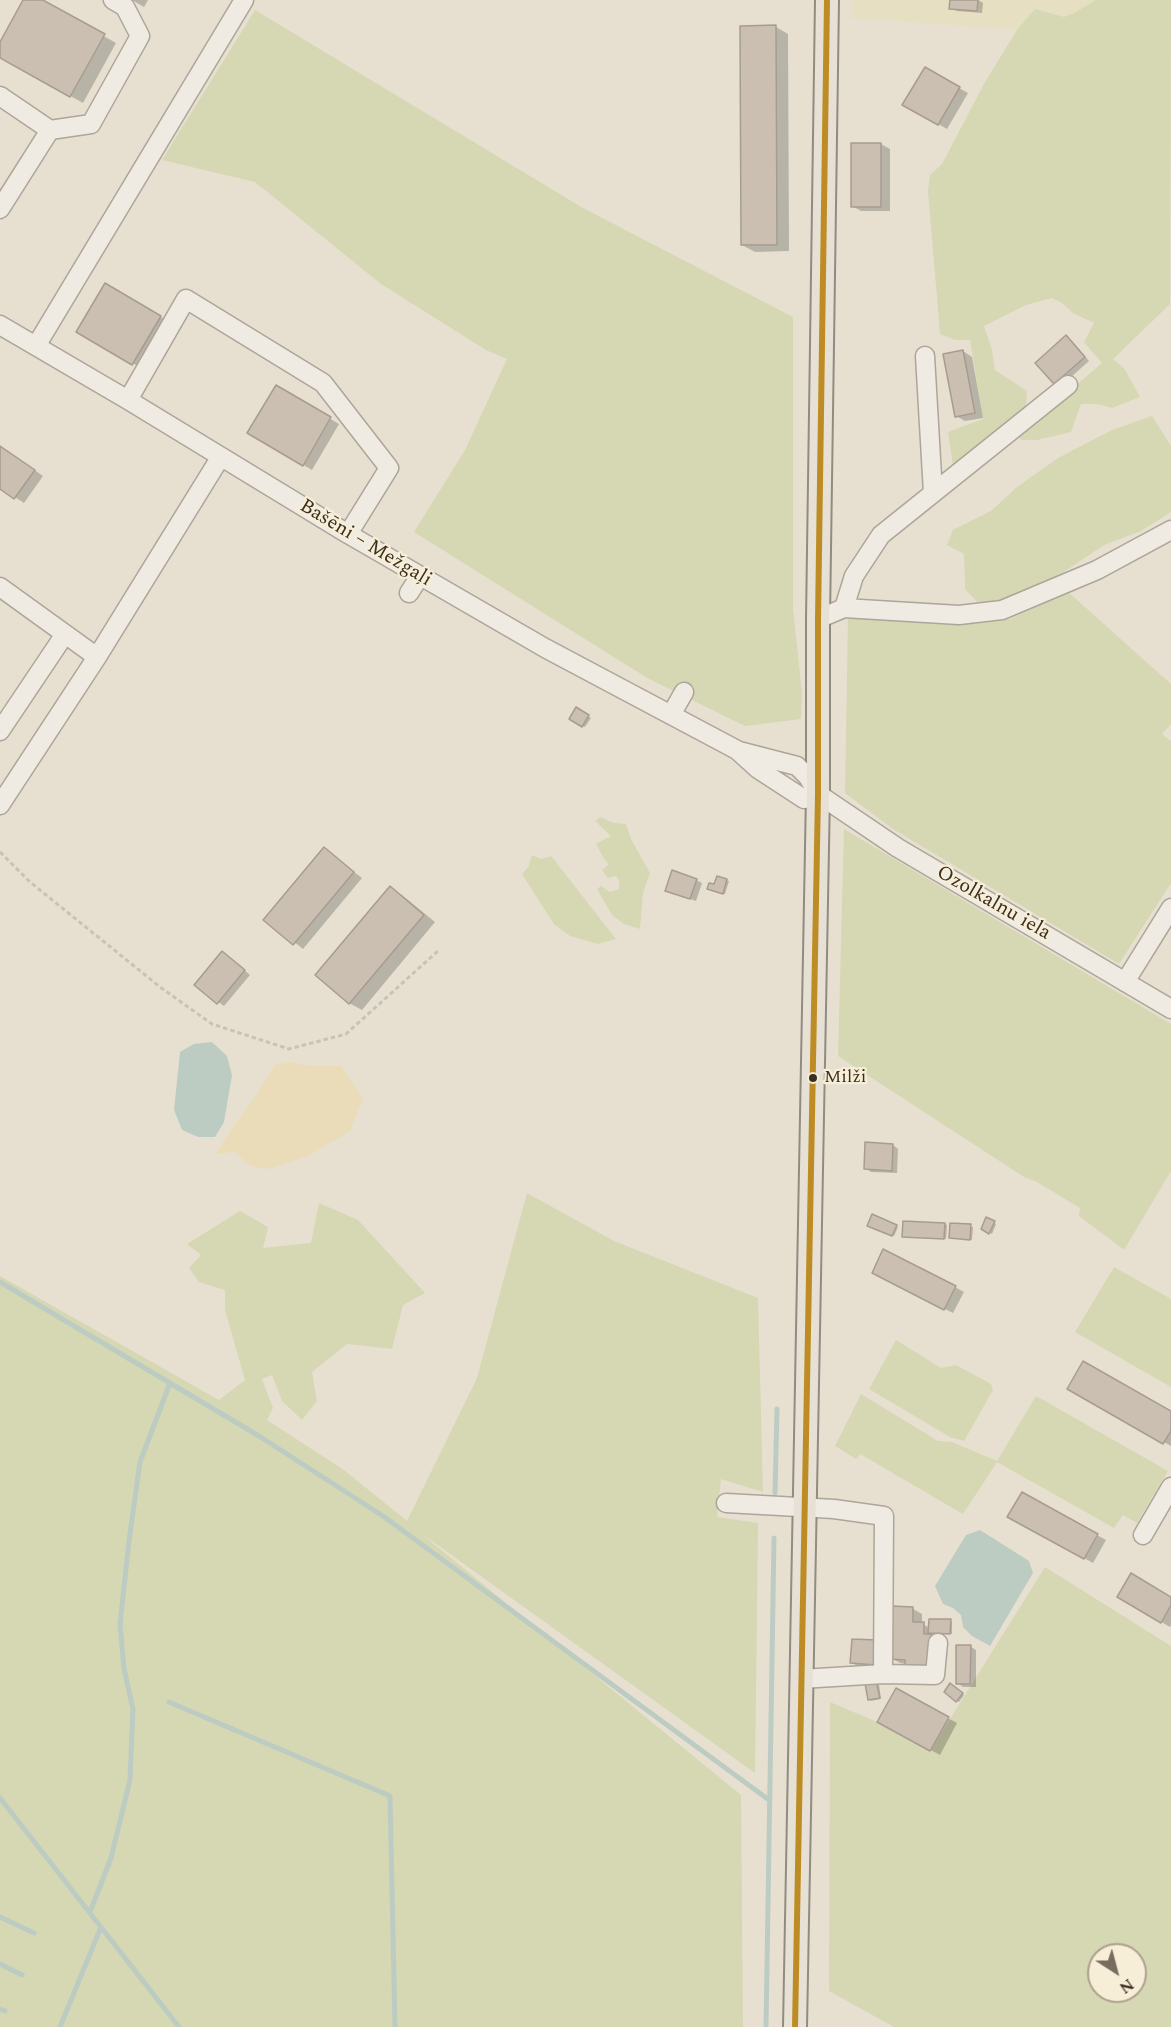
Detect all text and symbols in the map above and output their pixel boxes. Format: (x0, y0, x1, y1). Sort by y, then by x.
street label: Bašēni – Mežgaļi (294, 495, 436, 593)
street label: Ozolkalnu iela (932, 862, 1054, 946)
place label: Milži (824, 1067, 866, 1089)
marker: Milži (807, 1072, 819, 1084)
north arrow (1087, 1943, 1147, 2003)
text: N (1114, 1972, 1139, 1999)

